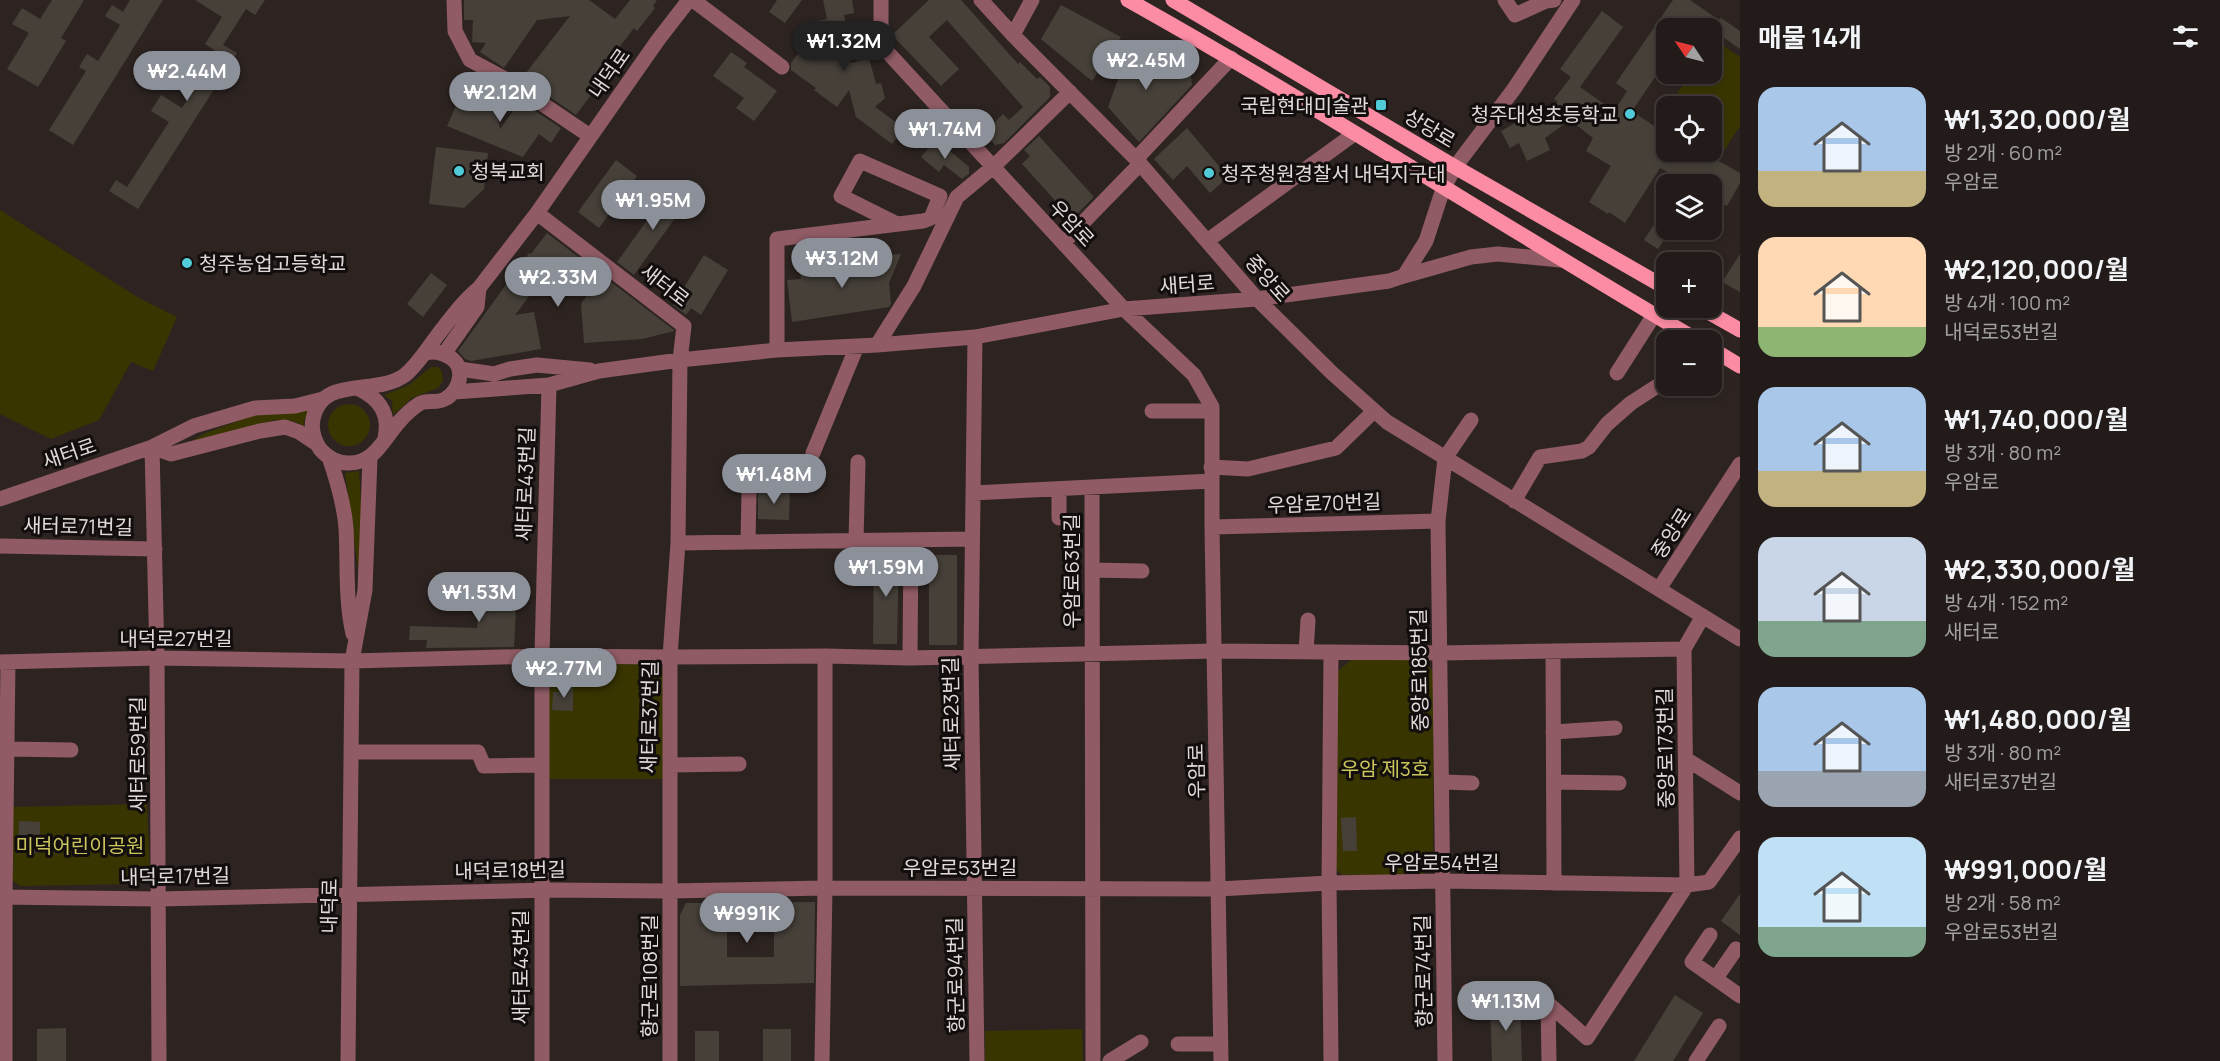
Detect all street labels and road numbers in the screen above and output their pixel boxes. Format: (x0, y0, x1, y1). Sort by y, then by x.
street label: 내덕로 (582, 43, 636, 103)
street label: 상당로 (1399, 102, 1461, 154)
street label: 우암로 (1043, 194, 1101, 252)
street label: 중앙로 (1239, 248, 1297, 308)
street label: 새터로 (635, 257, 695, 313)
street label: 새터로 (1159, 269, 1215, 299)
street label: 새터로43번길 (510, 426, 540, 542)
street label: 새터로 (39, 431, 99, 475)
street label: 우암로70번길 (1266, 488, 1382, 518)
street label: 중앙로 (1645, 502, 1697, 564)
street label: 새터로71번길 (23, 512, 133, 540)
street label: 우암로63번길 (1058, 513, 1085, 629)
street label: 중앙로185번길 (1404, 608, 1434, 732)
street label: 내덕로27번길 (119, 625, 233, 652)
street label: 새터로23번길 (937, 657, 965, 771)
street label: 새터로37번길 (635, 660, 663, 774)
street label: 중앙로173번길 (1650, 687, 1680, 809)
street label: 새터로59번길 (124, 696, 151, 812)
street label: 우암로 (1182, 743, 1210, 799)
street label: 우암로54번길 (1384, 849, 1500, 876)
street label: 우암로53번길 (903, 854, 1017, 881)
street label: 내덕로18번길 (454, 856, 566, 884)
street label: 내덕로17번길 (120, 862, 230, 890)
street label: 내덕로 (315, 878, 343, 934)
street label: 새터로43번길 (507, 910, 534, 1024)
street label: 향군로108번길 (636, 914, 663, 1038)
street label: 향군로74번길 (1409, 914, 1437, 1028)
street label: 향군로94번길 (940, 917, 970, 1033)

